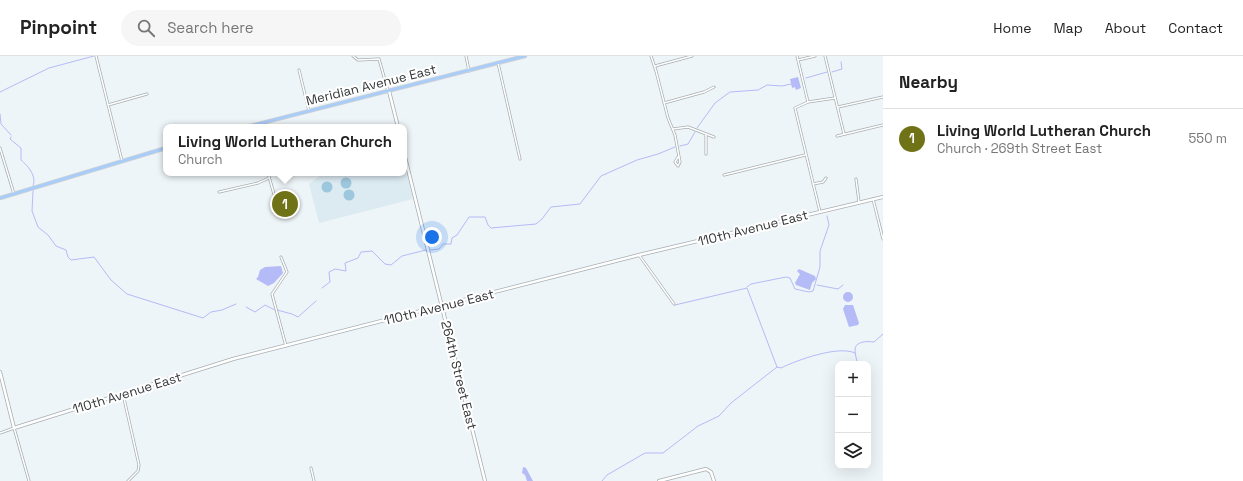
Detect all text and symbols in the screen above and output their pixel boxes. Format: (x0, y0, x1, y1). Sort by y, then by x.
search box (121, 10, 401, 46)
text: Pinpoint (20, 15, 97, 40)
icon: search (135, 17, 157, 39)
text: Search here (167, 18, 254, 37)
text: Home (993, 19, 1031, 37)
text: Map (1053, 19, 1083, 37)
text: About (1105, 19, 1146, 37)
text: Contact (1168, 19, 1223, 37)
street label: Meridian Avenue East (304, 61, 438, 109)
text: Nearby (899, 71, 958, 93)
text: Living World Lutheran Church (937, 121, 1151, 140)
popup (163, 124, 407, 176)
text: 1 (909, 130, 915, 147)
text: 550 m (1189, 130, 1227, 147)
text: Living World Lutheran Church (178, 132, 392, 151)
text: Church · 269th Street East (937, 140, 1102, 157)
text: Church (178, 151, 223, 168)
pin: 1 (272, 189, 298, 219)
street label: 110th Avenue East (696, 206, 810, 250)
your location (422, 227, 442, 247)
street label: 110th Avenue East (382, 285, 496, 329)
street label: 264th Street East (437, 319, 481, 431)
map controls (835, 361, 871, 469)
button: + (835, 361, 871, 397)
street label: 110th Avenue East (70, 368, 184, 418)
button: − (835, 397, 871, 433)
button: layers (835, 433, 871, 469)

